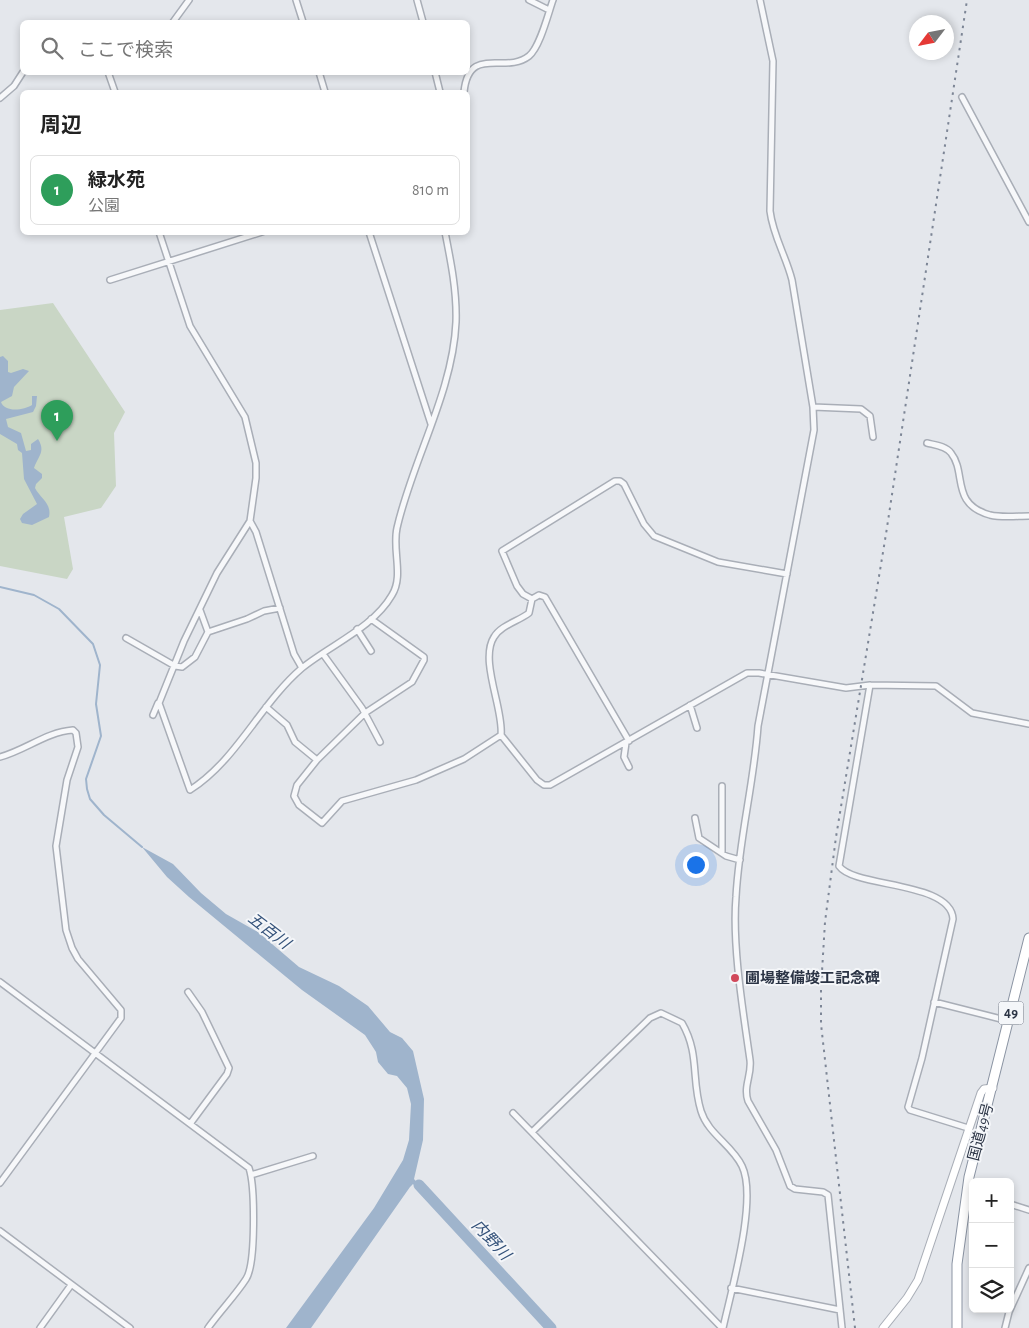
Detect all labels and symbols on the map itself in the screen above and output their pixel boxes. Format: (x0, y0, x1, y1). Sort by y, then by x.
north arrow (909, 15, 954, 60)
pin: 1 (41, 400, 73, 441)
your location (683, 852, 709, 878)
water label: 五百川 (245, 910, 294, 953)
place label: 圃場整備竣工記念碑 (745, 969, 880, 986)
marker: 圃場整備竣工記念碑 (729, 972, 741, 984)
road number: 49 (998, 1001, 1024, 1024)
street label: 国道49号 (965, 1101, 996, 1163)
water label: 内野川 (469, 1216, 515, 1264)

